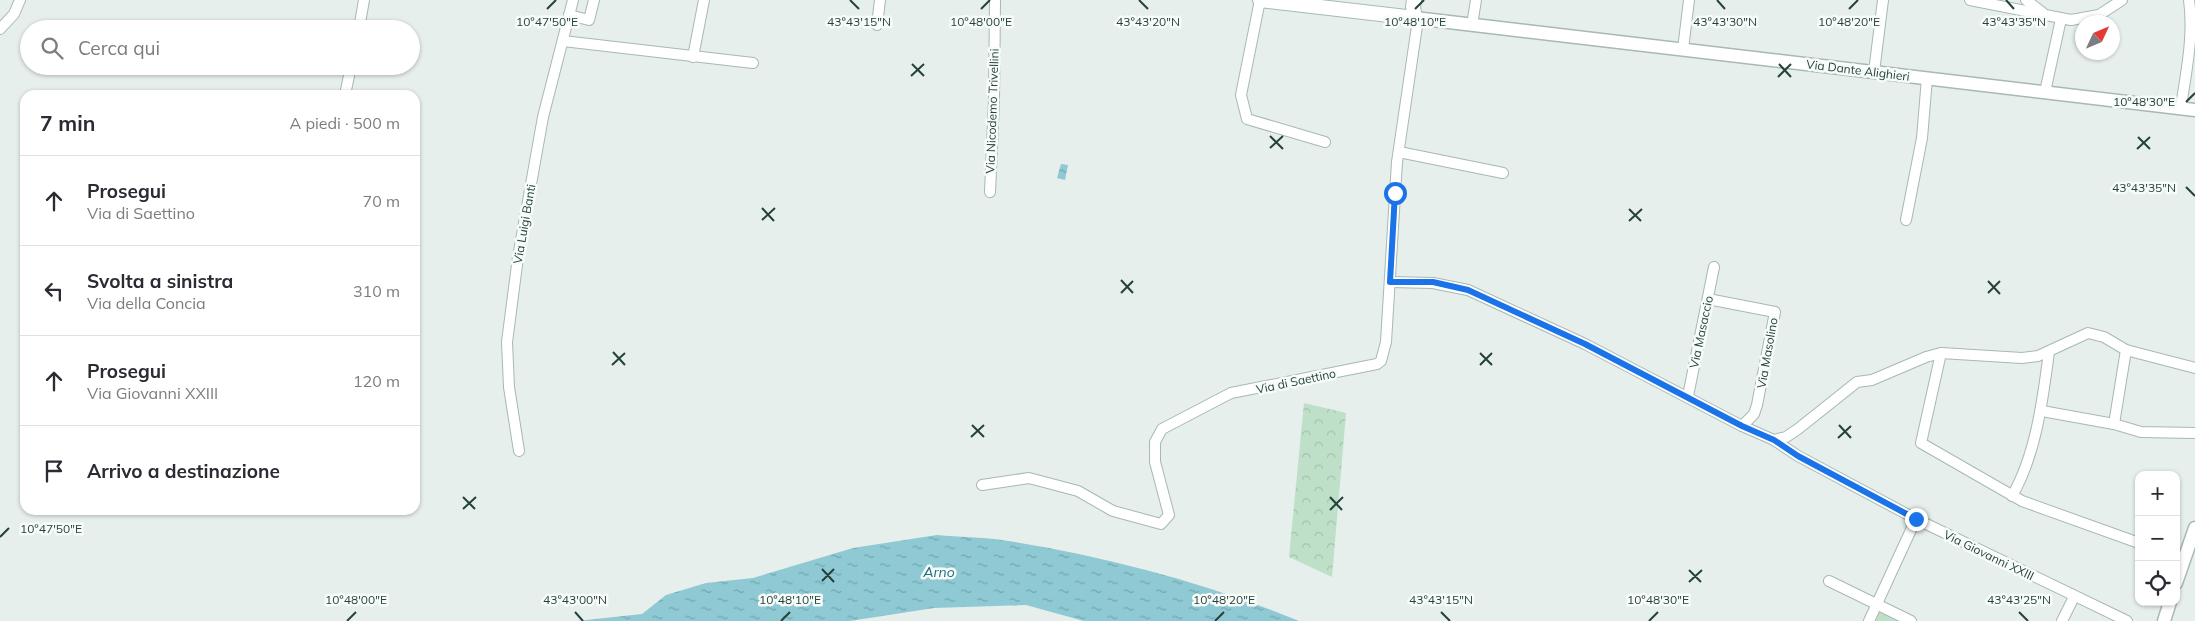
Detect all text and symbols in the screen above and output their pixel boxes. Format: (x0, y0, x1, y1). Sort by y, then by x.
text: 10°47'50"E (516, 14, 578, 29)
text: 43°43'15"N (827, 14, 891, 29)
text: 10°48'00"E (950, 14, 1012, 29)
text: 43°43'20"N (1116, 14, 1180, 29)
text: 10°48'10"E (1384, 14, 1446, 29)
text: 43°43'30"N (1693, 14, 1757, 29)
text: 10°48'20"E (1818, 14, 1880, 29)
text: 43°43'35"N (1982, 14, 2046, 29)
north arrow (2075, 15, 2120, 60)
search box (20, 20, 420, 75)
icon: search (38, 34, 66, 62)
text: Cerca qui (78, 36, 160, 60)
street label: Via Nicodemo Trivellini (982, 48, 1002, 174)
street label: Via Dante Alighieri (1805, 56, 1911, 84)
text: 10°48'30"E (2113, 94, 2175, 109)
text: 7 min (40, 110, 95, 136)
text: A piedi · 500 m (289, 113, 400, 133)
text: Prosegui (87, 179, 166, 203)
text: 43°43'35"N (2112, 180, 2176, 195)
route start (1384, 182, 1407, 205)
street label: Via Luigi Banti (510, 183, 538, 265)
icon: ahead (40, 187, 68, 215)
text: 70 m (363, 191, 400, 211)
text: Via di Saettino (87, 203, 195, 223)
text: Svolta a sinistra (87, 269, 233, 293)
icon: left (40, 277, 68, 305)
text: 310 m (353, 281, 400, 301)
text: Via della Concia (87, 293, 206, 313)
street label: Via Masaccio (1686, 294, 1716, 370)
street label: Via Masolino (1753, 316, 1781, 389)
text: Prosegui (87, 359, 166, 383)
street label: Via di Saettino (1255, 365, 1337, 397)
icon: ahead (40, 367, 68, 395)
text: 120 m (353, 371, 400, 391)
text: Via Giovanni XXIII (87, 383, 218, 403)
icon: arrive (40, 457, 68, 485)
text: Arrivo a destinazione (87, 459, 280, 483)
map controls (2135, 471, 2180, 606)
button: + (2135, 471, 2180, 516)
route end (1905, 508, 1928, 531)
button: − (2135, 516, 2180, 561)
text: 10°47'50"E (20, 521, 82, 536)
street label: Via Giovanni XXIII (1941, 527, 2037, 583)
button: locate (2135, 561, 2180, 606)
water label: Arno (922, 563, 955, 581)
text: 10°48'00"E (325, 592, 387, 607)
text: 43°43'00"N (543, 592, 607, 607)
text: 10°48'10"E (759, 592, 821, 607)
text: 10°48'20"E (1193, 592, 1255, 607)
text: 43°43'15"N (1409, 592, 1473, 607)
text: 10°48'30"E (1627, 592, 1689, 607)
text: 43°43'25"N (1987, 592, 2051, 607)

